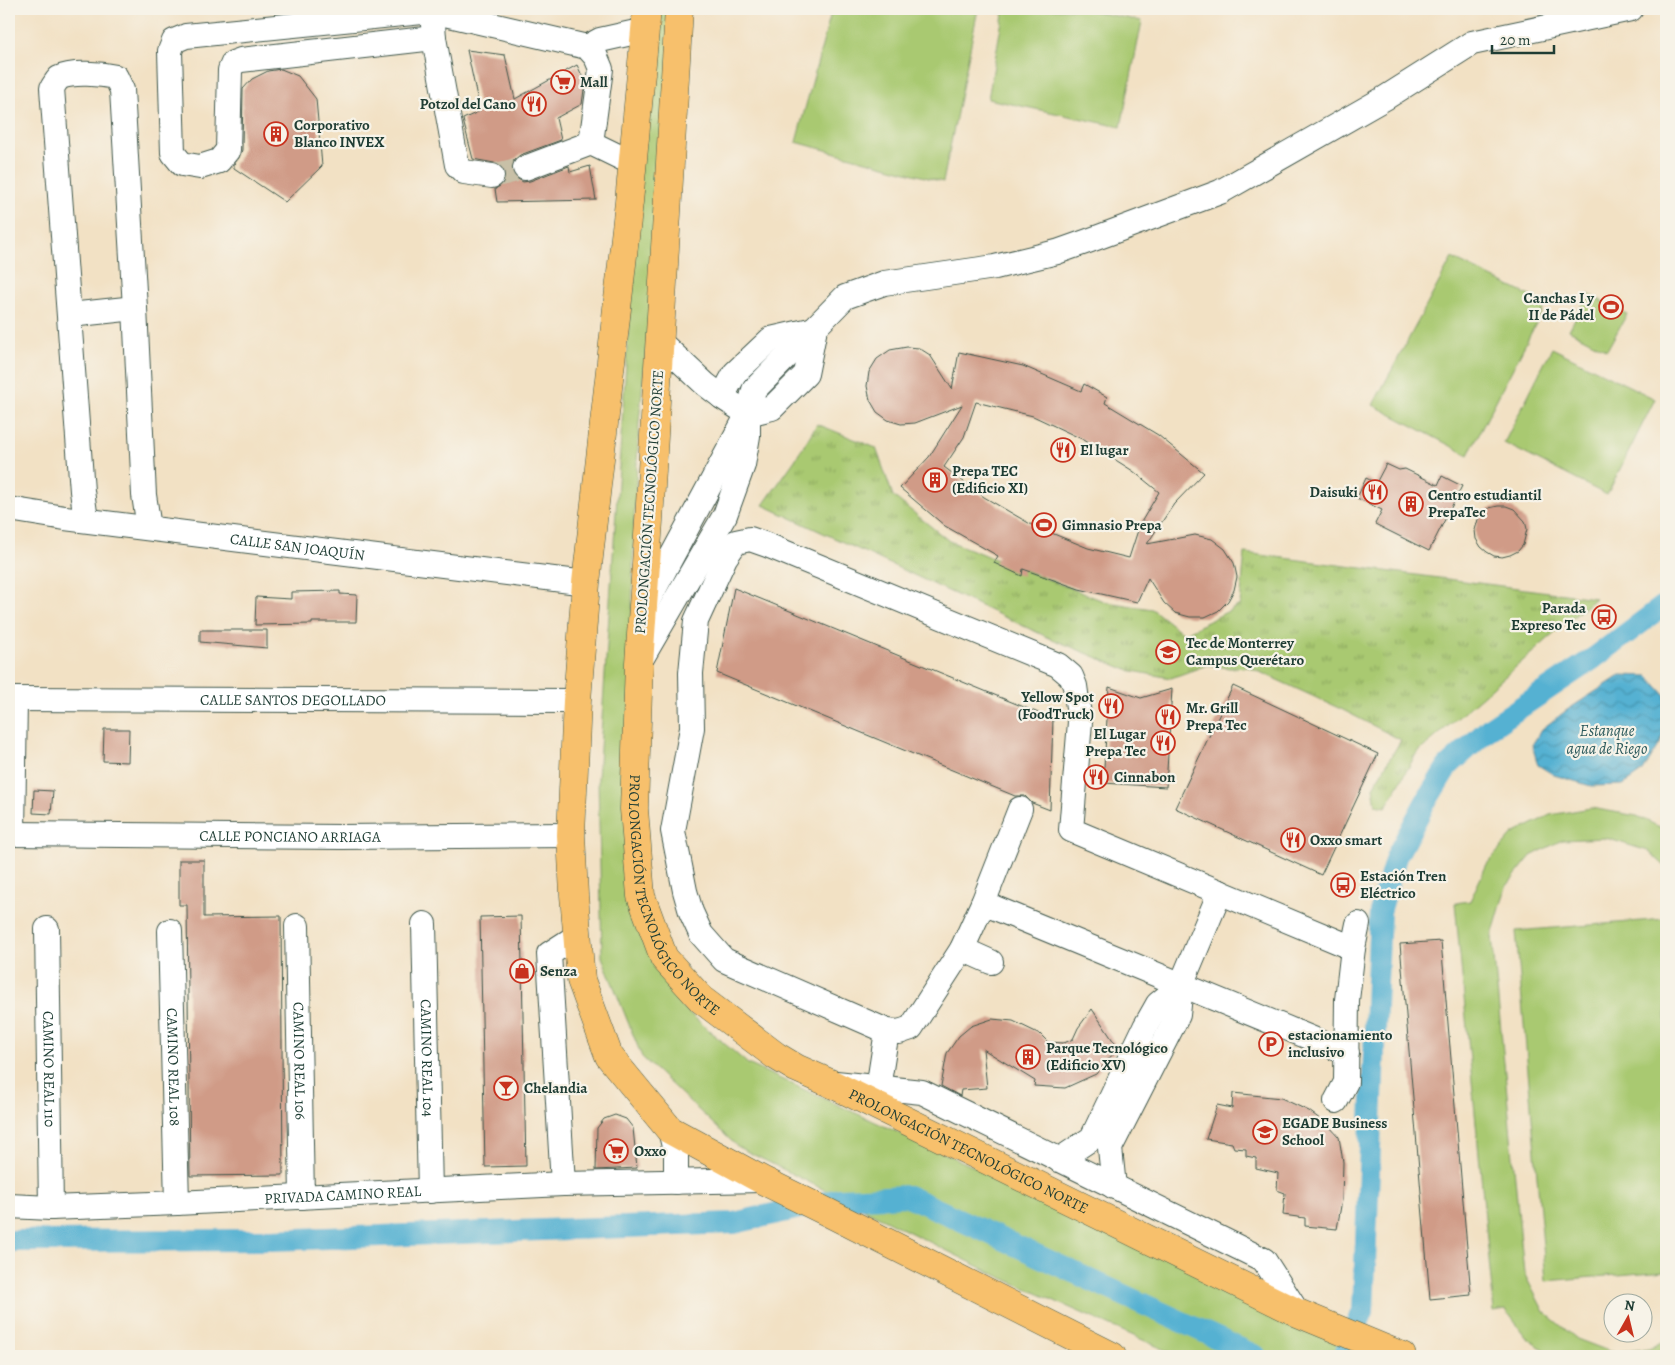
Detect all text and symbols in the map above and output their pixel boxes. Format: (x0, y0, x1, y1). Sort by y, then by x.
scale bar (1492, 22, 1555, 54)
text: 20 m (1500, 30, 1531, 50)
supermarket icon: Mall (550, 69, 576, 95)
place label: Mall (580, 72, 608, 92)
restaurant icon: Potzol del Cano (521, 91, 547, 117)
place label: Potzol del Cano (420, 94, 516, 114)
place label: Corporativo Blanco INVEX (294, 115, 385, 152)
building icon: Corporativo Blanco INVEX (263, 121, 289, 147)
place label: Canchas I y II de Pádel (1524, 288, 1595, 325)
sports icon: Canchas I y II de Pádel (1598, 294, 1624, 320)
street label: PROLONGACIÓN TECNOLÓGICO NORTE (630, 369, 668, 635)
restaurant icon: El lugar (1050, 437, 1076, 463)
place label: El lugar (1080, 440, 1129, 460)
place label: Prepa TEC (Edificio XI) (952, 461, 1028, 498)
building icon: Prepa TEC (Edificio XI) (922, 467, 948, 493)
restaurant icon: Daisuki (1362, 479, 1388, 505)
place label: Daisuki (1310, 482, 1359, 502)
place label: Centro estudiantil PrepaTec (1428, 485, 1541, 522)
building icon: Centro estudiantil PrepaTec (1398, 491, 1424, 517)
sports icon: Gimnasio Prepa (1031, 512, 1057, 538)
place label: Gimnasio Prepa (1062, 515, 1163, 535)
street label: CALLE SAN JOAQUÍN (229, 529, 366, 565)
place label: Parada Expreso Tec (1511, 598, 1587, 635)
bus stop icon: Parada Expreso Tec (1591, 604, 1617, 630)
place label: Tec de Monterrey Campus Querétaro (1186, 633, 1305, 670)
school or university icon: Tec de Monterrey Campus Querétaro (1155, 639, 1181, 665)
place label: Yellow Spot (FoodTruck) (1018, 687, 1094, 724)
street label: CALLE SANTOS DEGOLLADO (200, 690, 386, 710)
restaurant icon: Yellow Spot (FoodTruck) (1098, 693, 1124, 719)
place label: Mr. Grill Prepa Tec (1186, 698, 1247, 735)
restaurant icon: Mr. Grill Prepa Tec (1155, 704, 1181, 730)
water label: Estanque agua de Riego (1567, 720, 1647, 760)
place label: El Lugar Prepa Tec (1085, 724, 1146, 761)
restaurant icon: El Lugar Prepa Tec (1150, 730, 1176, 756)
restaurant icon: Cinnabon (1083, 764, 1109, 790)
place label: Cinnabon (1114, 767, 1176, 787)
street label: PROLONGACIÓN TECNOLÓGICO NORTE (624, 774, 724, 1020)
street label: CALLE PONCIANO ARRIAGA (199, 826, 381, 847)
restaurant icon: Oxxo smart (1280, 827, 1306, 853)
place label: Oxxo smart (1310, 830, 1382, 850)
place label: Estación Tren Eléctrico (1360, 866, 1447, 903)
bus stop icon: Estación Tren Eléctrico (1330, 872, 1356, 898)
shop icon: Senza (509, 958, 535, 984)
place label: Senza (540, 961, 578, 981)
street label: CAMINO REAL 104 (416, 999, 438, 1117)
street label: CAMINO REAL 106 (288, 1002, 311, 1120)
street label: CAMINO REAL 108 (162, 1008, 185, 1126)
street label: CAMINO REAL 110 (38, 1011, 60, 1127)
place label: estacionamiento inclusivo (1288, 1025, 1393, 1062)
parking icon: estacionamiento inclusivo (1258, 1031, 1284, 1057)
place label: Parque Tecnológico (Edificio XV) (1046, 1038, 1168, 1075)
building icon: Parque Tecnológico (Edificio XV) (1015, 1044, 1041, 1070)
bar icon: Chelandia (493, 1075, 519, 1101)
place label: Chelandia (524, 1078, 588, 1098)
street label: PROLONGACIÓN TECNOLÓGICO NORTE (845, 1084, 1092, 1218)
place label: EGADE Business School (1282, 1113, 1387, 1150)
school or university icon: EGADE Business School (1252, 1119, 1278, 1145)
supermarket icon: Oxxo (603, 1138, 629, 1164)
place label: Oxxo (634, 1141, 667, 1161)
street label: PRIVADA CAMINO REAL (264, 1181, 422, 1209)
north arrow (1602, 1292, 1652, 1342)
text: N (1623, 1296, 1636, 1316)

